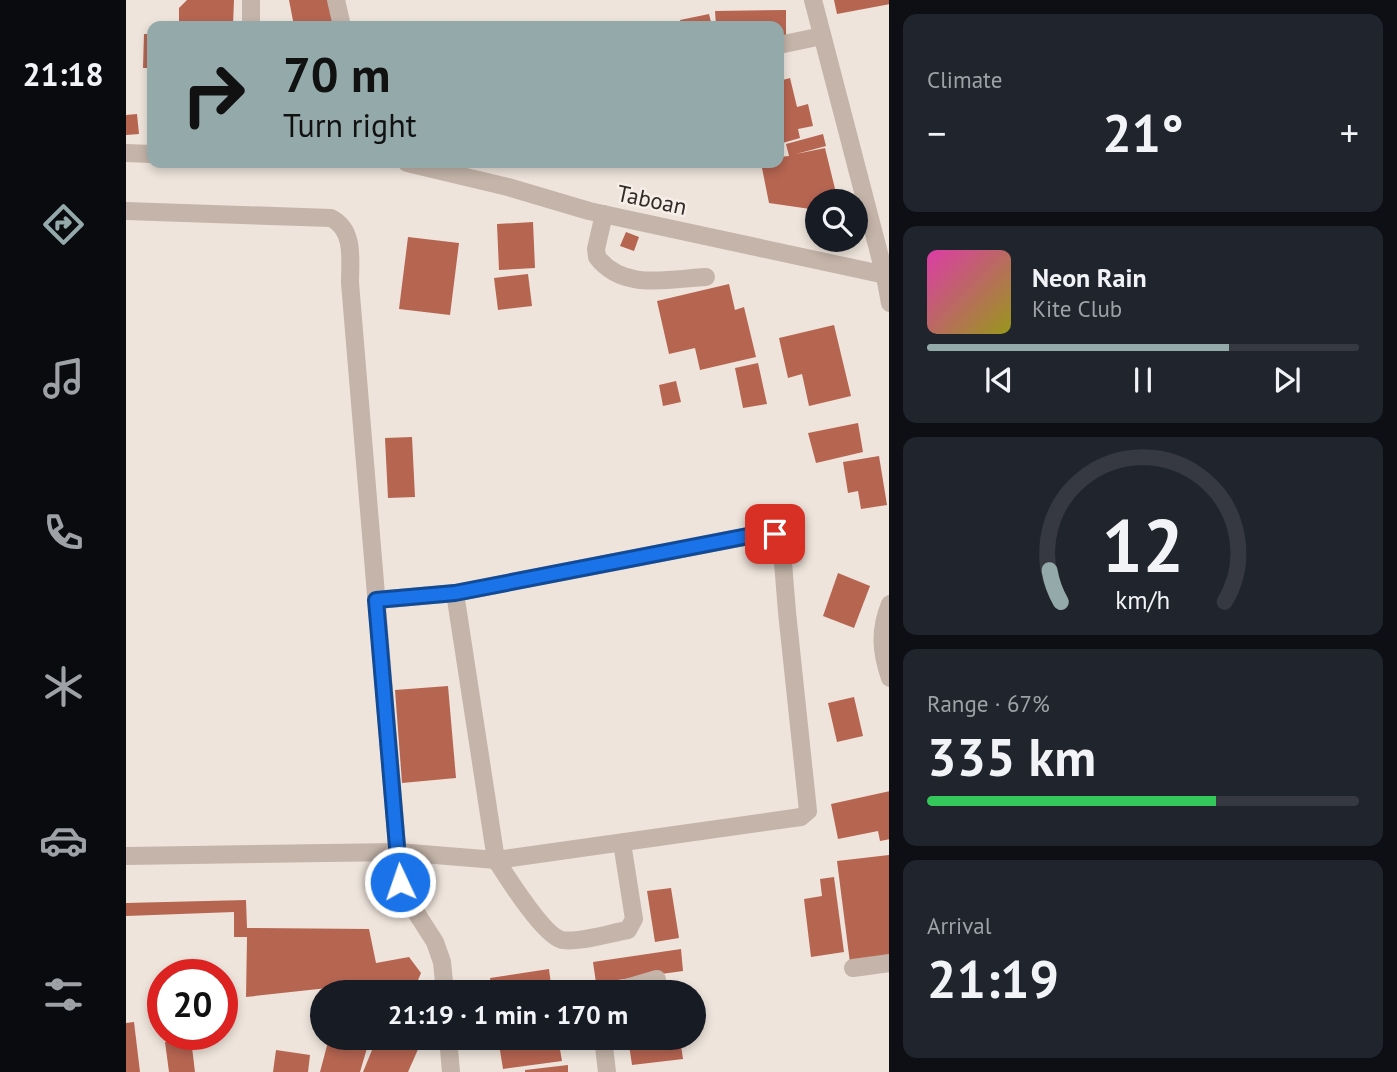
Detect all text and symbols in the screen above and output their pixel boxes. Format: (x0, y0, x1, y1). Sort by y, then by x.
text: 70 m (283, 42, 390, 106)
icon: right (168, 49, 259, 140)
text: 21:18 (22, 53, 104, 95)
text: Climate (927, 65, 1002, 94)
text: 21° (1102, 99, 1184, 166)
text: Turn right (283, 104, 417, 146)
text: − (927, 108, 946, 157)
text: + (1340, 108, 1359, 157)
street label: Taboan (615, 178, 690, 221)
map controls (805, 189, 868, 252)
button: search (805, 189, 868, 252)
icon: directions (39, 200, 88, 249)
text: Neon Rain (1032, 261, 1147, 294)
text: Kite Club (1032, 294, 1122, 323)
icon: music (39, 354, 88, 403)
icon: previous (980, 361, 1018, 399)
icon: pause (1124, 361, 1162, 399)
icon: next (1268, 361, 1306, 399)
text: 12 (1102, 498, 1184, 592)
pin (745, 504, 805, 564)
icon: phone (39, 508, 88, 557)
icon: arrive (756, 515, 794, 553)
text: km/h (1116, 584, 1170, 616)
icon: climate (39, 662, 88, 711)
text: Range · 67% (927, 689, 1050, 718)
text: 335 km (927, 723, 1096, 790)
icon: car (39, 816, 88, 865)
position arrow (363, 845, 437, 919)
text: Arrival (927, 911, 991, 940)
text: 21:19 (927, 945, 1059, 1012)
speed limit sign: 20 (147, 959, 238, 1050)
icon: filters (39, 970, 88, 1019)
text: 21:19 · 1 min · 170 m (388, 998, 628, 1031)

